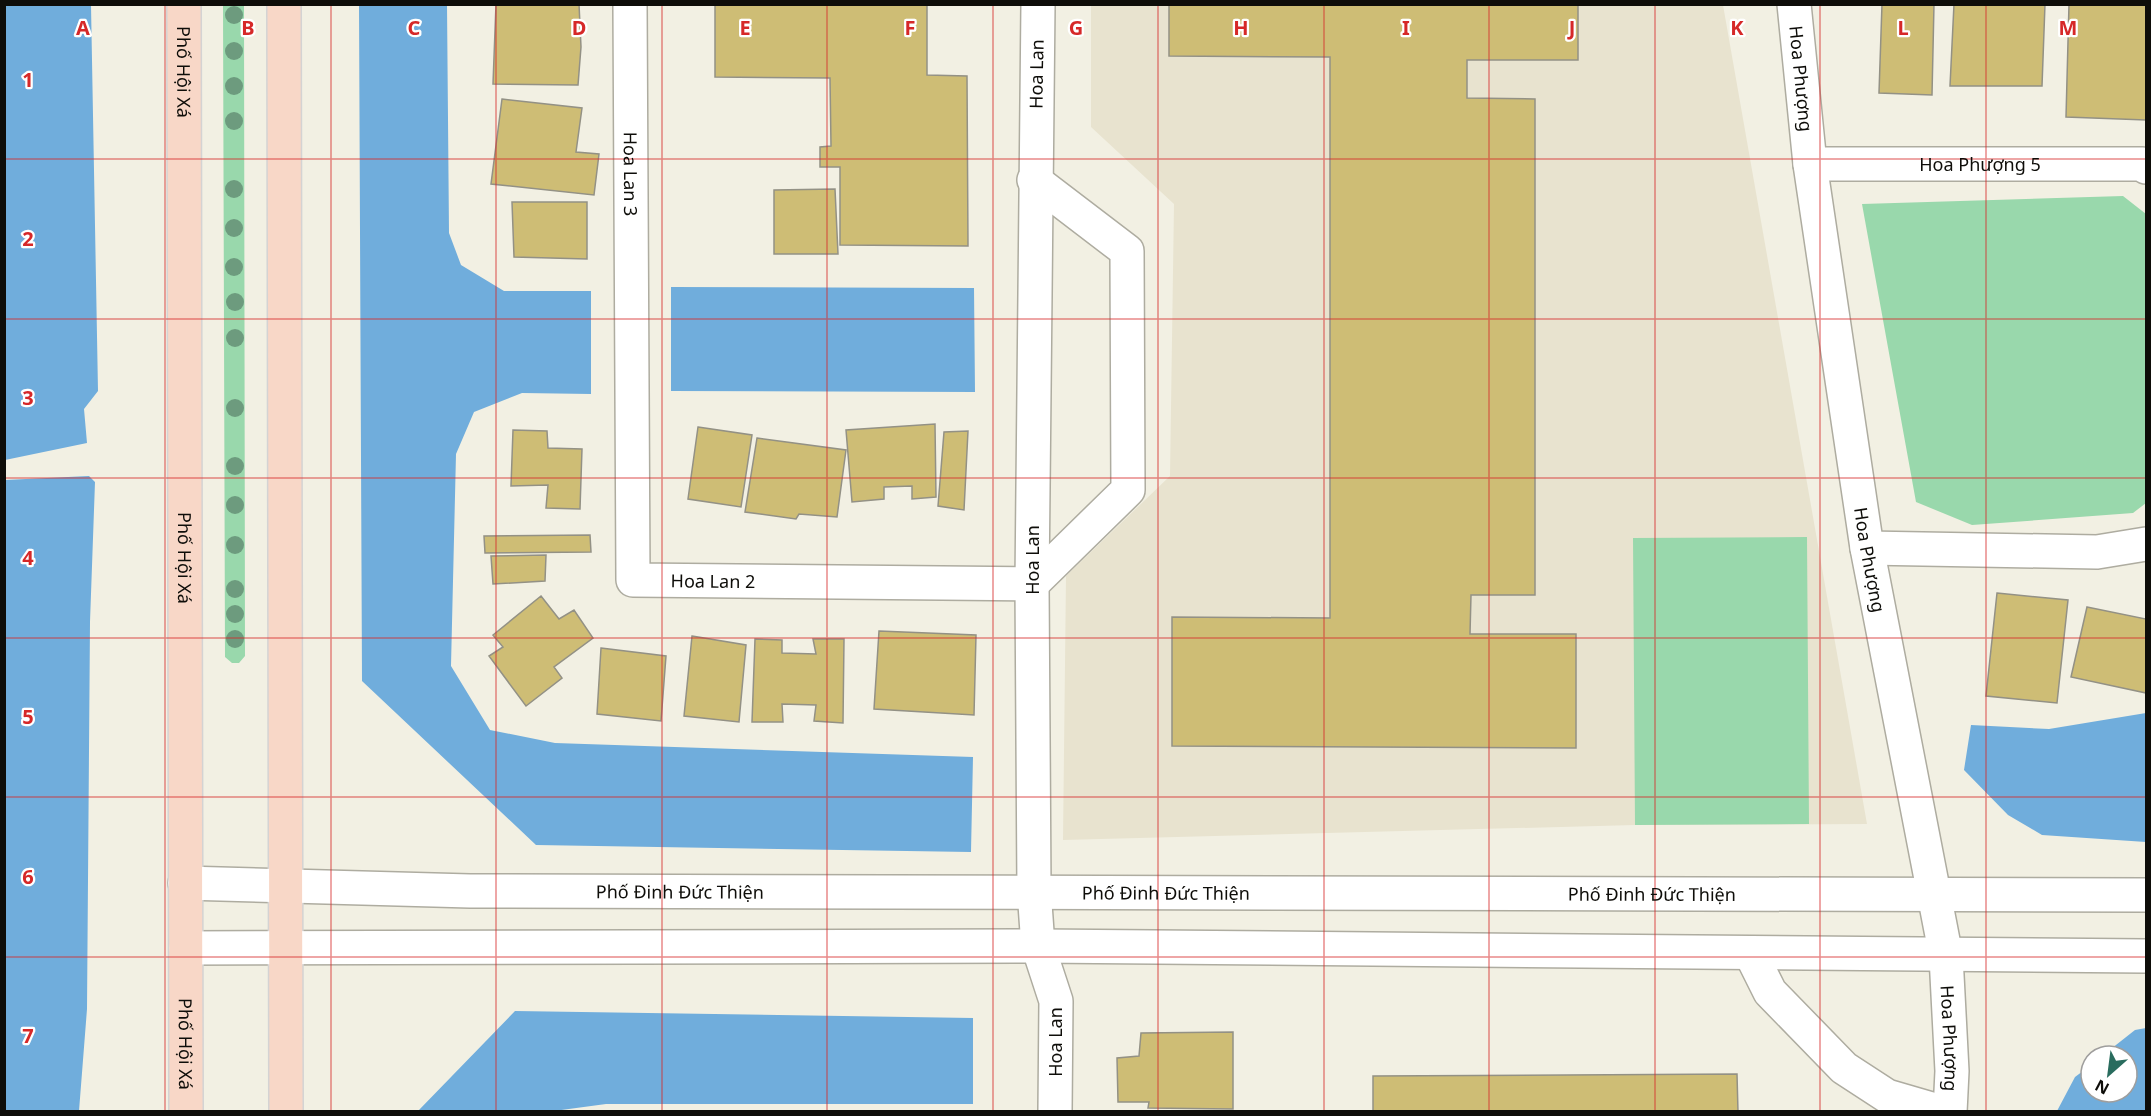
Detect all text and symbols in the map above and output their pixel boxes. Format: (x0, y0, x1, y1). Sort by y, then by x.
text: A (76, 14, 90, 41)
text: B (241, 14, 255, 41)
text: C (408, 14, 421, 41)
text: D (572, 14, 586, 41)
text: E (739, 14, 751, 41)
text: F (905, 14, 915, 41)
text: G (1069, 14, 1083, 41)
text: H (1233, 14, 1249, 41)
text: I (1402, 14, 1410, 41)
text: J (1567, 14, 1575, 41)
text: K (1730, 14, 1744, 41)
text: L (1897, 14, 1909, 41)
text: M (2059, 14, 2077, 41)
street label: Hoa Phượng (1784, 24, 1819, 133)
street label: Phố Hội Xá (172, 26, 196, 118)
street label: Hoa Lan (1023, 39, 1049, 109)
text: 1 (22, 66, 34, 93)
street label: Hoa Lan 3 (619, 132, 643, 216)
street label: Hoa Phượng 5 (1919, 152, 2041, 176)
text: 2 (22, 225, 34, 252)
text: 3 (22, 384, 34, 411)
street label: Hoa Phượng (1849, 505, 1891, 614)
street label: Phố Hội Xá (173, 512, 197, 604)
street label: Hoa Lan (1020, 525, 1044, 595)
text: 4 (22, 544, 34, 571)
street label: Hoa Lan 2 (671, 568, 755, 593)
text: 5 (22, 703, 34, 730)
text: 6 (22, 863, 34, 890)
street label: Phố Đinh Đức Thiện (596, 879, 764, 904)
street label: Phố Đinh Đức Thiện (1082, 880, 1250, 905)
street label: Phố Đinh Đức Thiện (1568, 882, 1736, 906)
street label: Hoa Phượng (1936, 985, 1964, 1092)
street label: Phố Hội Xá (174, 998, 198, 1090)
street label: Hoa Lan (1043, 1007, 1067, 1077)
text: 7 (22, 1022, 34, 1049)
north arrow (2079, 1044, 2139, 1104)
text: N (2091, 1074, 2113, 1100)

